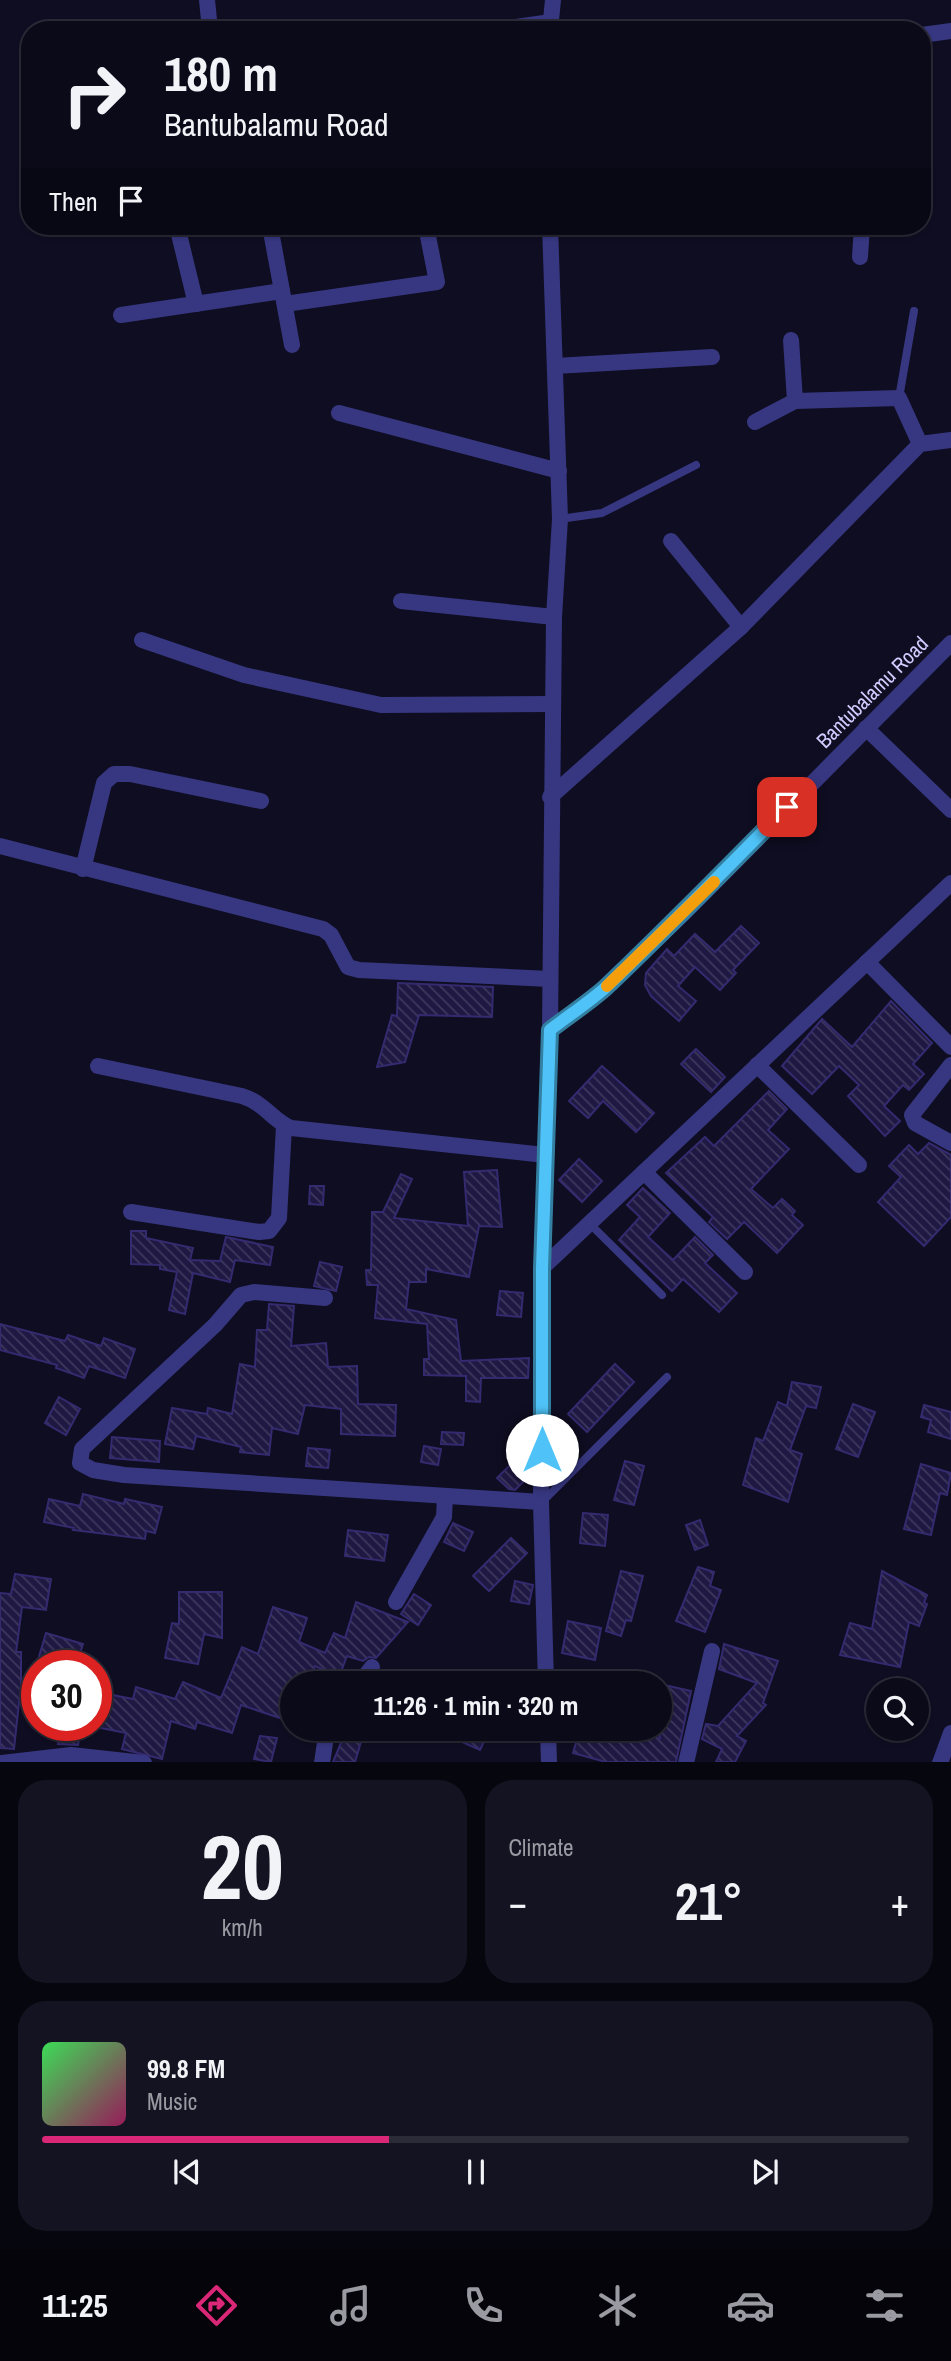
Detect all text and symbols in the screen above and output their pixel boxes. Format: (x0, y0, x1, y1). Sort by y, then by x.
text: 180 m (164, 40, 278, 106)
icon: right (49, 49, 140, 140)
text: Bantubalamu Road (164, 103, 389, 146)
icon: arrive (112, 182, 150, 220)
text: Then (49, 184, 98, 219)
street label: Bantubalamu Road (810, 630, 934, 754)
pin (757, 777, 817, 837)
icon: arrive (768, 788, 806, 826)
position arrow (505, 1413, 579, 1487)
speed limit sign: 30 (21, 1650, 112, 1741)
map controls (866, 1678, 929, 1741)
button: search (866, 1678, 929, 1741)
text: 11:26 · 1 min · 320 m (373, 1688, 579, 1723)
text: 20 (201, 1805, 284, 1927)
text: Climate (509, 1832, 573, 1863)
text: 21° (675, 1866, 743, 1936)
text: − (509, 1877, 527, 1928)
text: + (891, 1877, 909, 1928)
text: km/h (222, 1912, 263, 1943)
text: 99.8 FM (147, 2051, 225, 2086)
text: Music (147, 2086, 197, 2117)
icon: previous (168, 2153, 206, 2191)
icon: pause (457, 2153, 495, 2191)
icon: next (746, 2153, 784, 2191)
icon: directions (192, 2281, 241, 2330)
icon: music (326, 2281, 375, 2330)
icon: phone (459, 2281, 508, 2330)
icon: climate (593, 2281, 642, 2330)
icon: car (726, 2281, 775, 2330)
icon: filters (860, 2281, 909, 2330)
text: 11:25 (42, 2284, 108, 2327)

